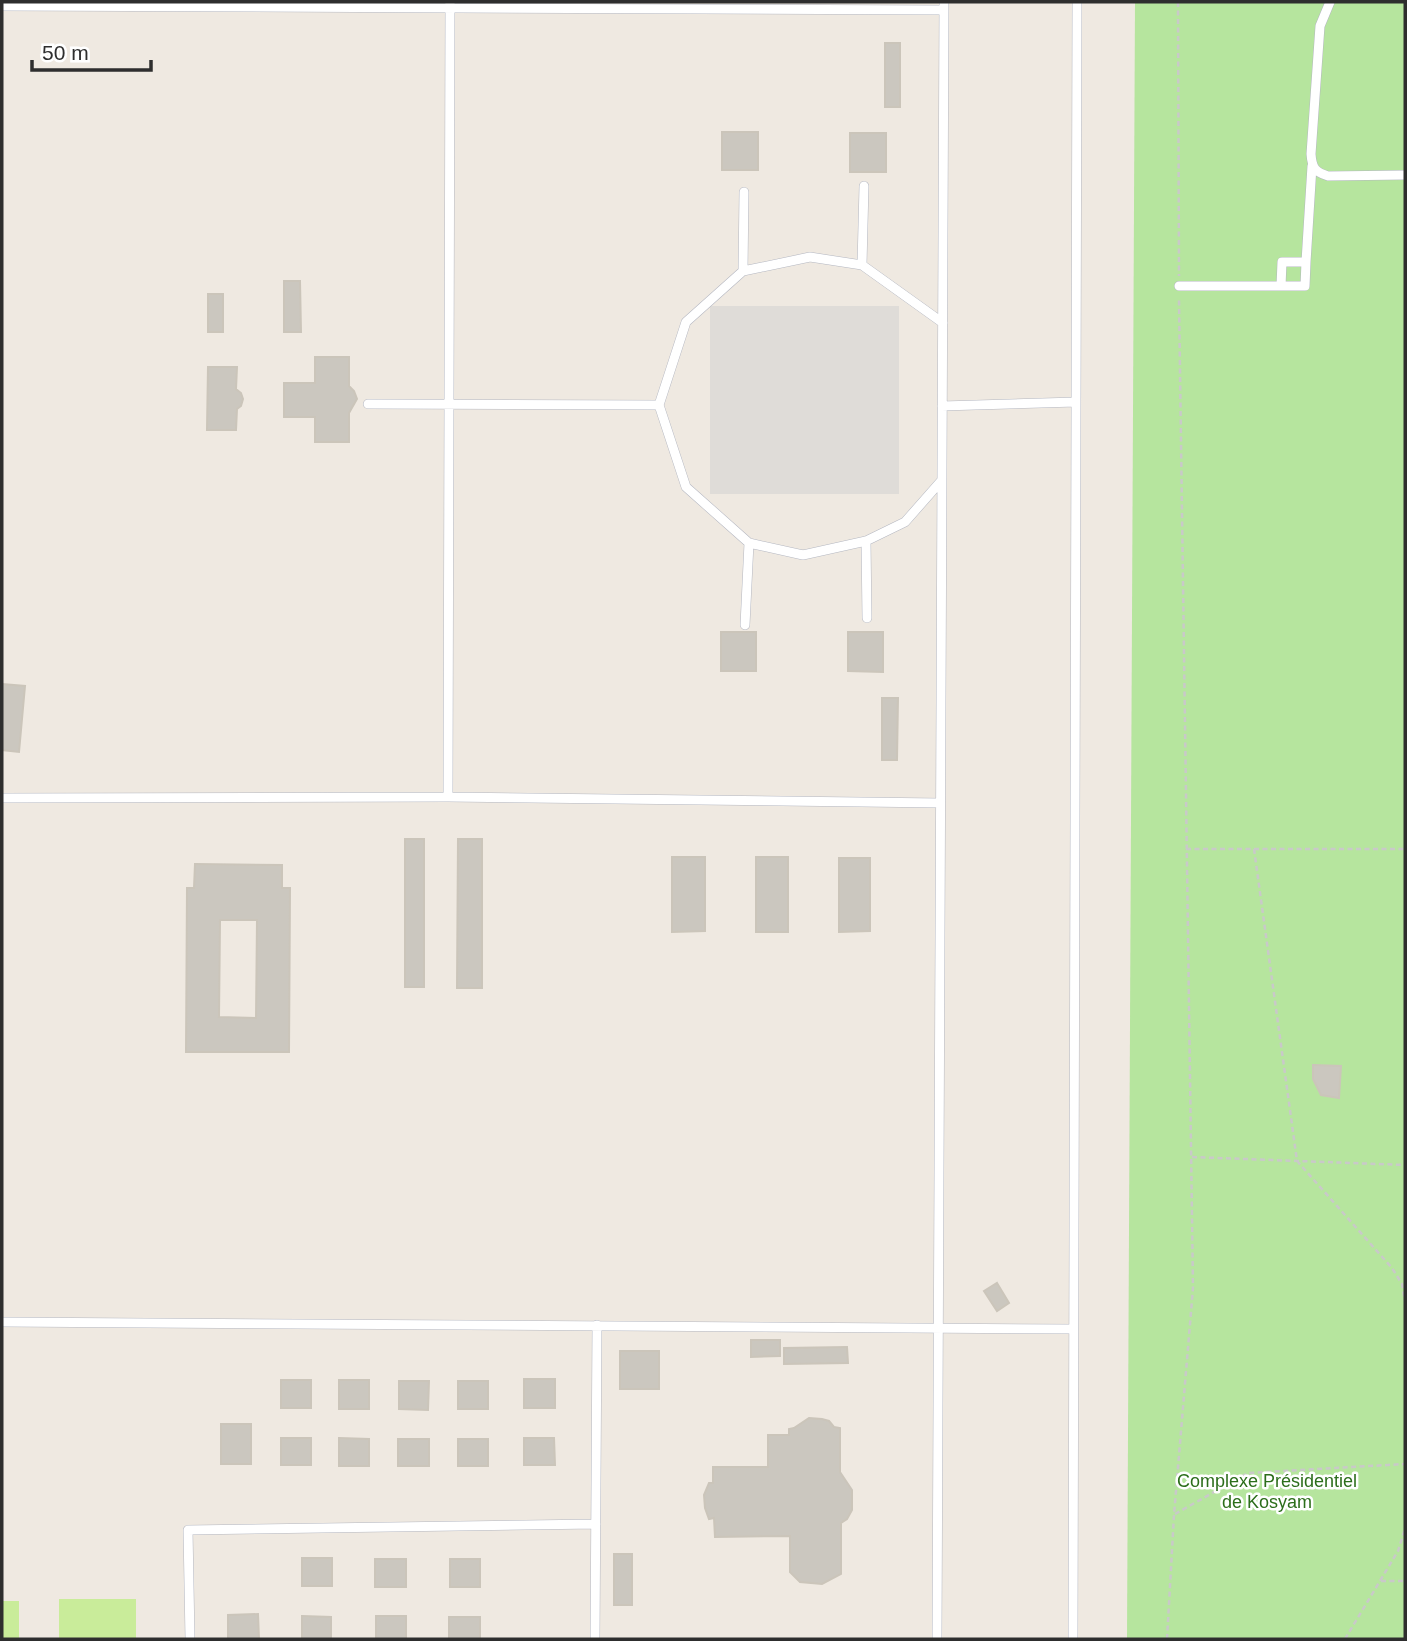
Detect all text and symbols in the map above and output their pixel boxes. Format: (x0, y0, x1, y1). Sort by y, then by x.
scale bar (32, 28, 150, 72)
text: 50 m (42, 41, 89, 64)
park label: Complexe Présidentiel de Kosyam (1177, 1471, 1357, 1512)

